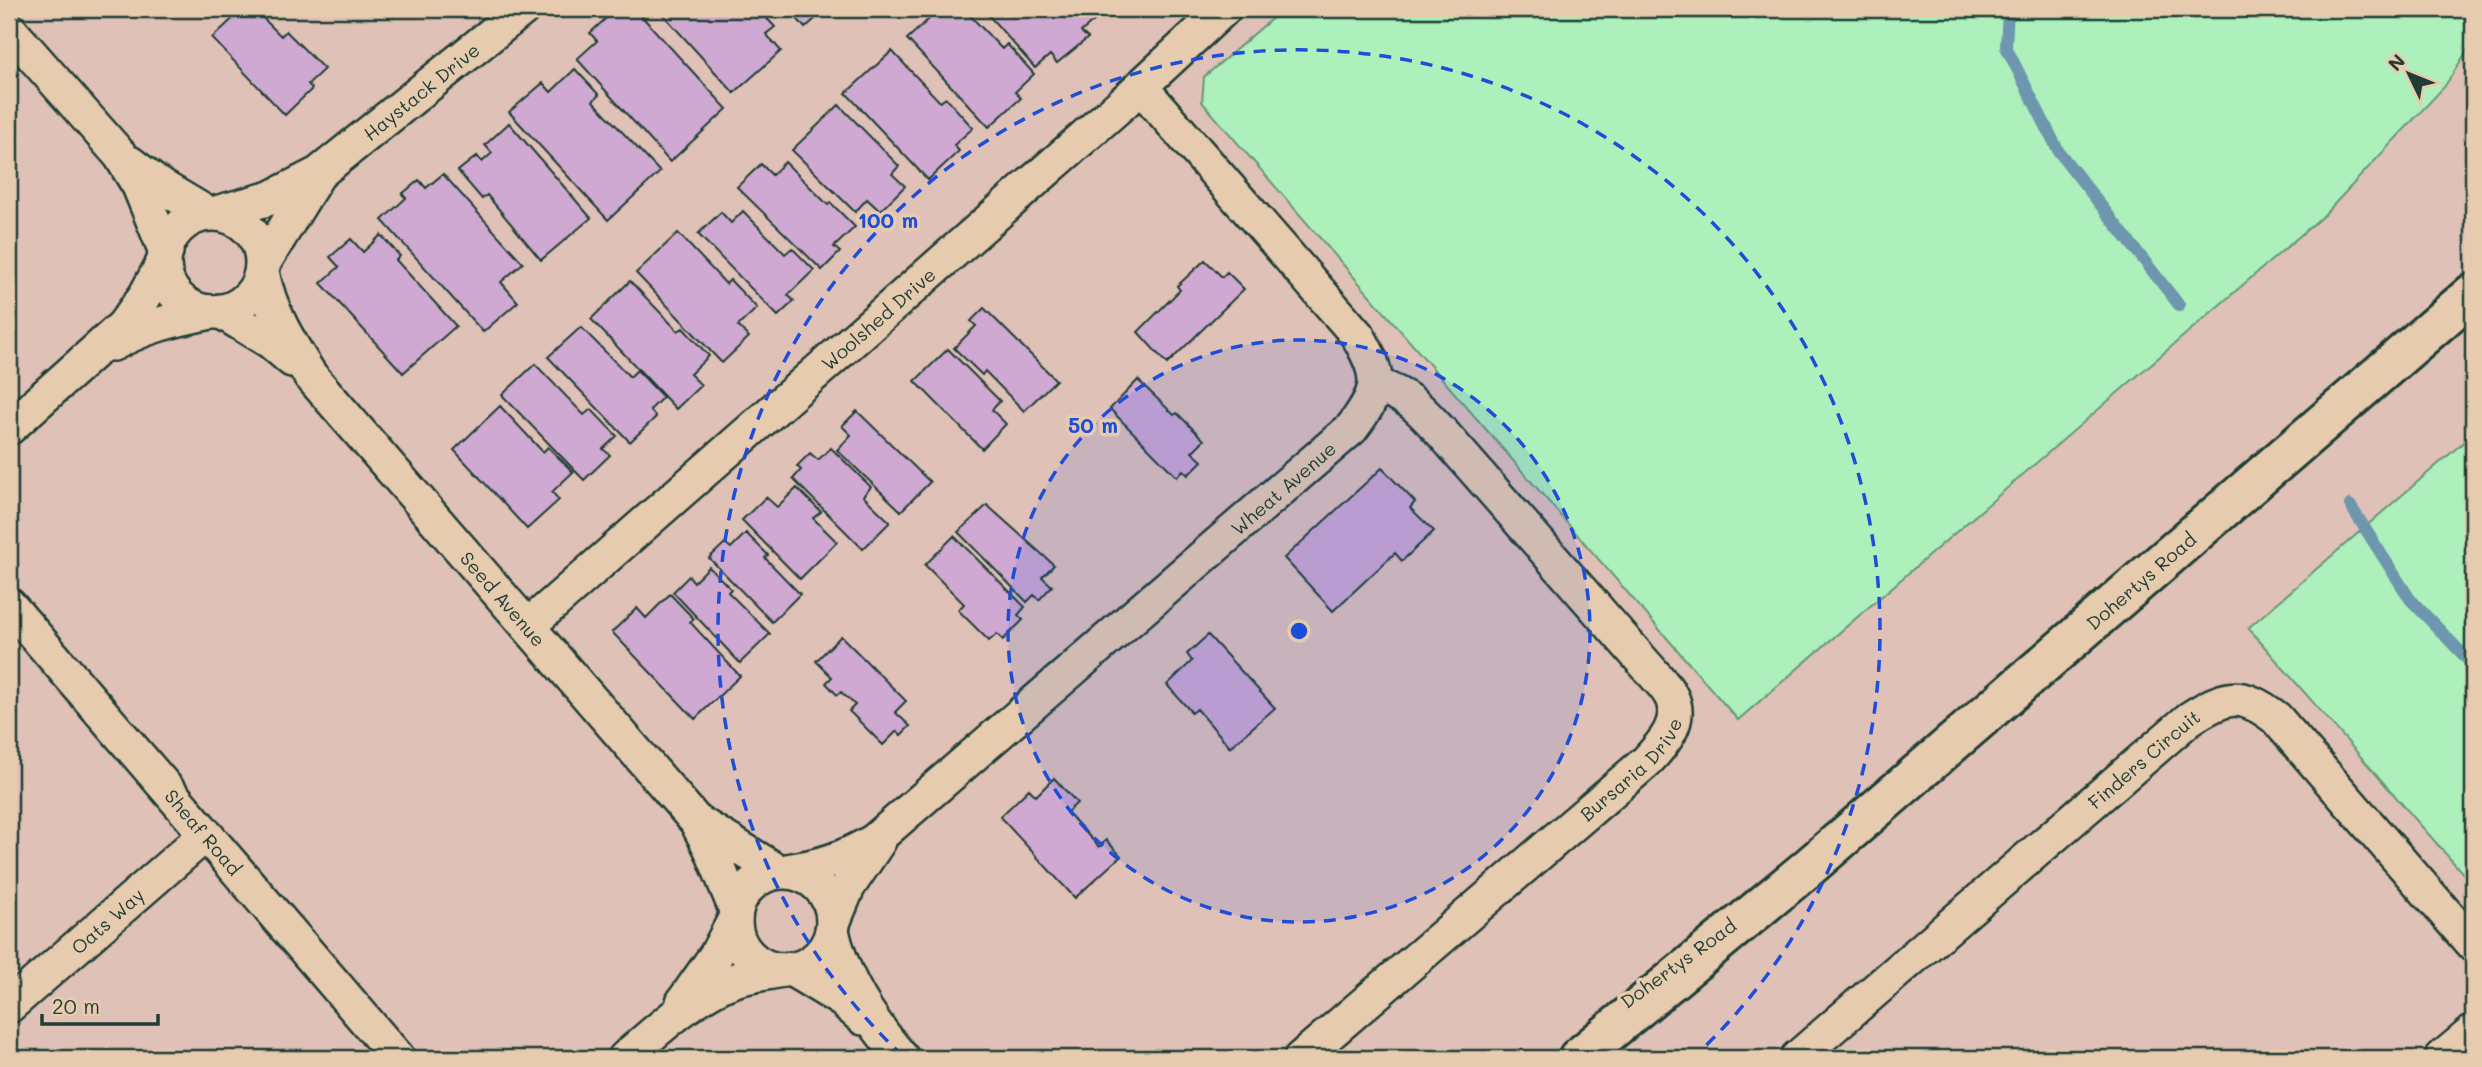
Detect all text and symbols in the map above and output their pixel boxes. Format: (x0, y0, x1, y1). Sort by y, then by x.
street label: Haystack Drive (358, 37, 484, 145)
north arrow (2374, 38, 2444, 108)
text: N (2382, 48, 2410, 76)
text: 100 m (858, 206, 918, 233)
street label: Woolshed Drive (816, 261, 940, 375)
text: 50 m (1068, 411, 1118, 438)
street label: Wheat Avenue (1225, 435, 1341, 540)
street label: Dohertys Road (2080, 526, 2201, 635)
street label: Seed Avenue (455, 546, 552, 651)
centre of rings (1287, 619, 1311, 643)
street label: Finders Circuit (2082, 703, 2204, 814)
street label: Bursaria Drive (1574, 715, 1687, 826)
street label: Sheaf Road (160, 784, 248, 880)
street label: Oats Way (65, 882, 149, 959)
street label: Dohertys Road (1615, 913, 1741, 1013)
scale bar (42, 983, 158, 1027)
text: 20 m (52, 992, 100, 1019)

